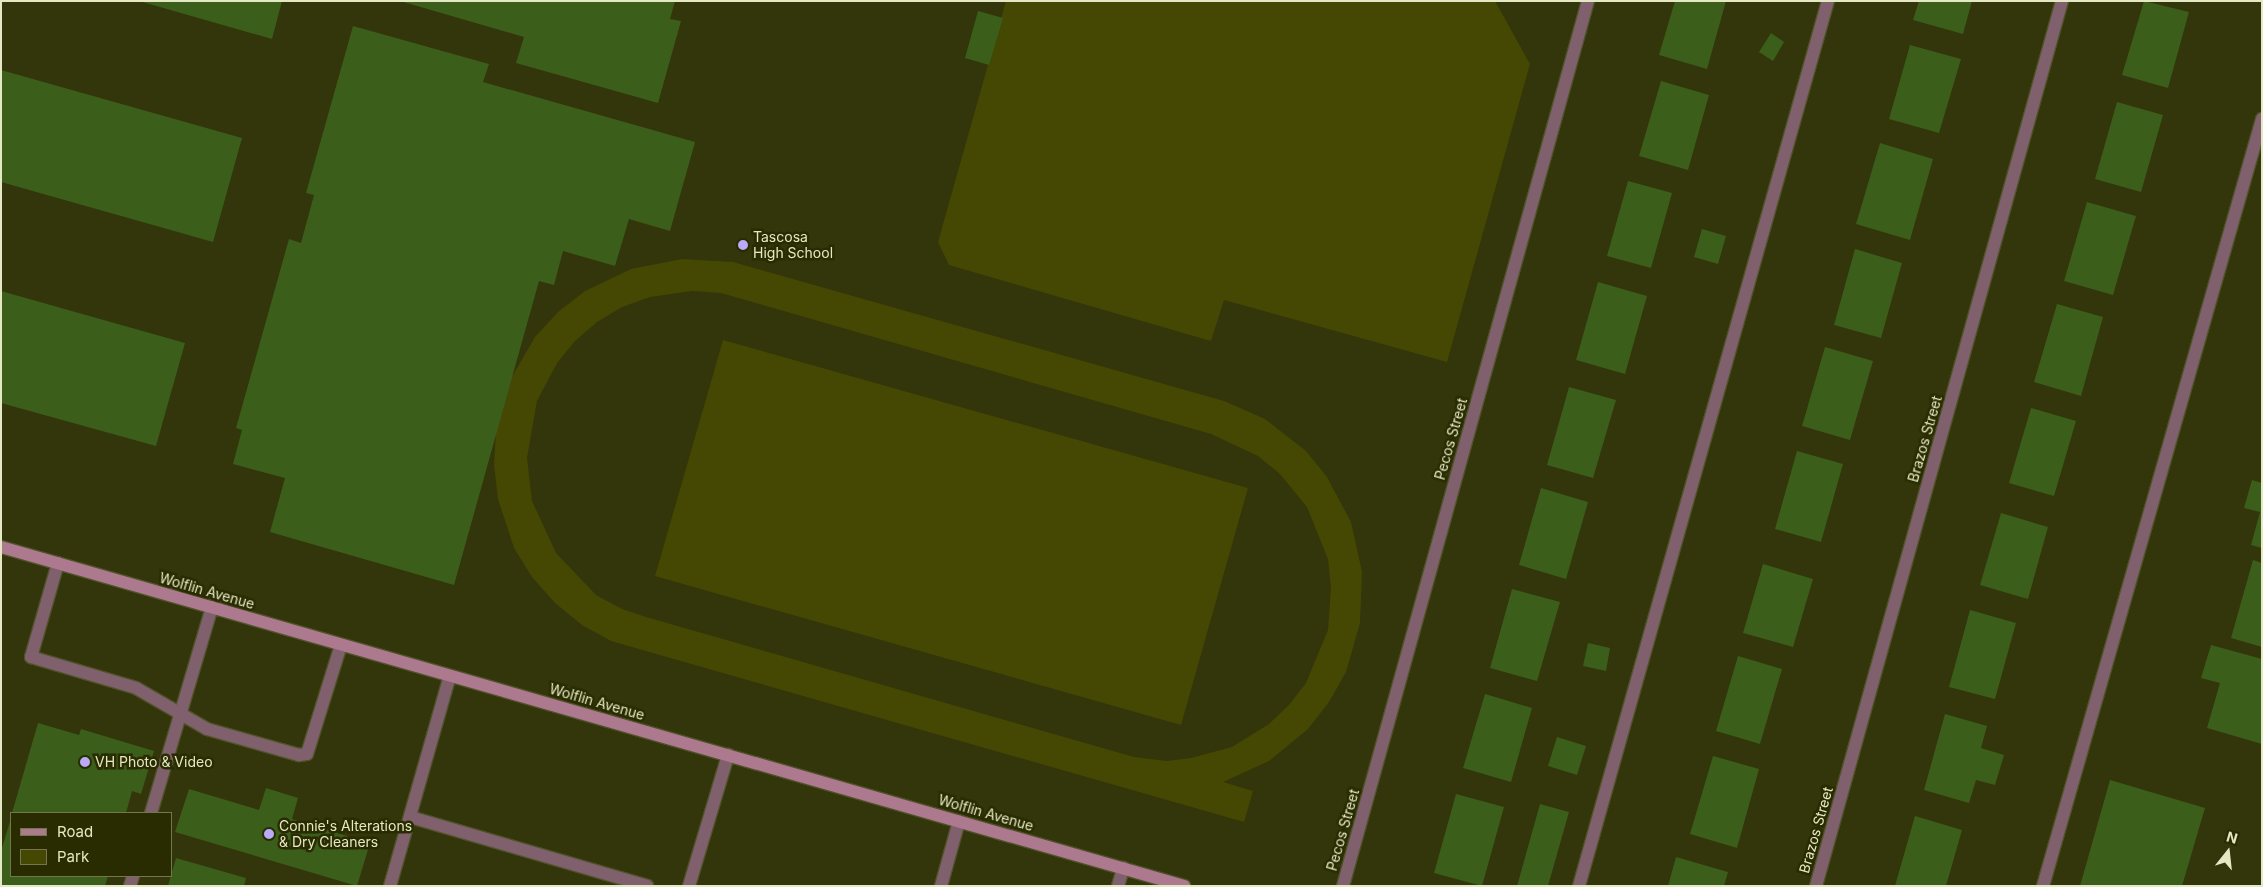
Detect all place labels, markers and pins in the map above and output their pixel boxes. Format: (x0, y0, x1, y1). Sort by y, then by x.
place label: Tascosa High School (753, 229, 833, 262)
marker: Tascosa High School (737, 239, 749, 251)
place label: VH Photo & Video (95, 754, 213, 770)
marker: VH Photo & Video (79, 756, 91, 768)
place label: Connie's Alterations & Dry Cleaners (279, 818, 412, 850)
marker: Connie's Alterations & Dry Cleaners (263, 828, 275, 840)

